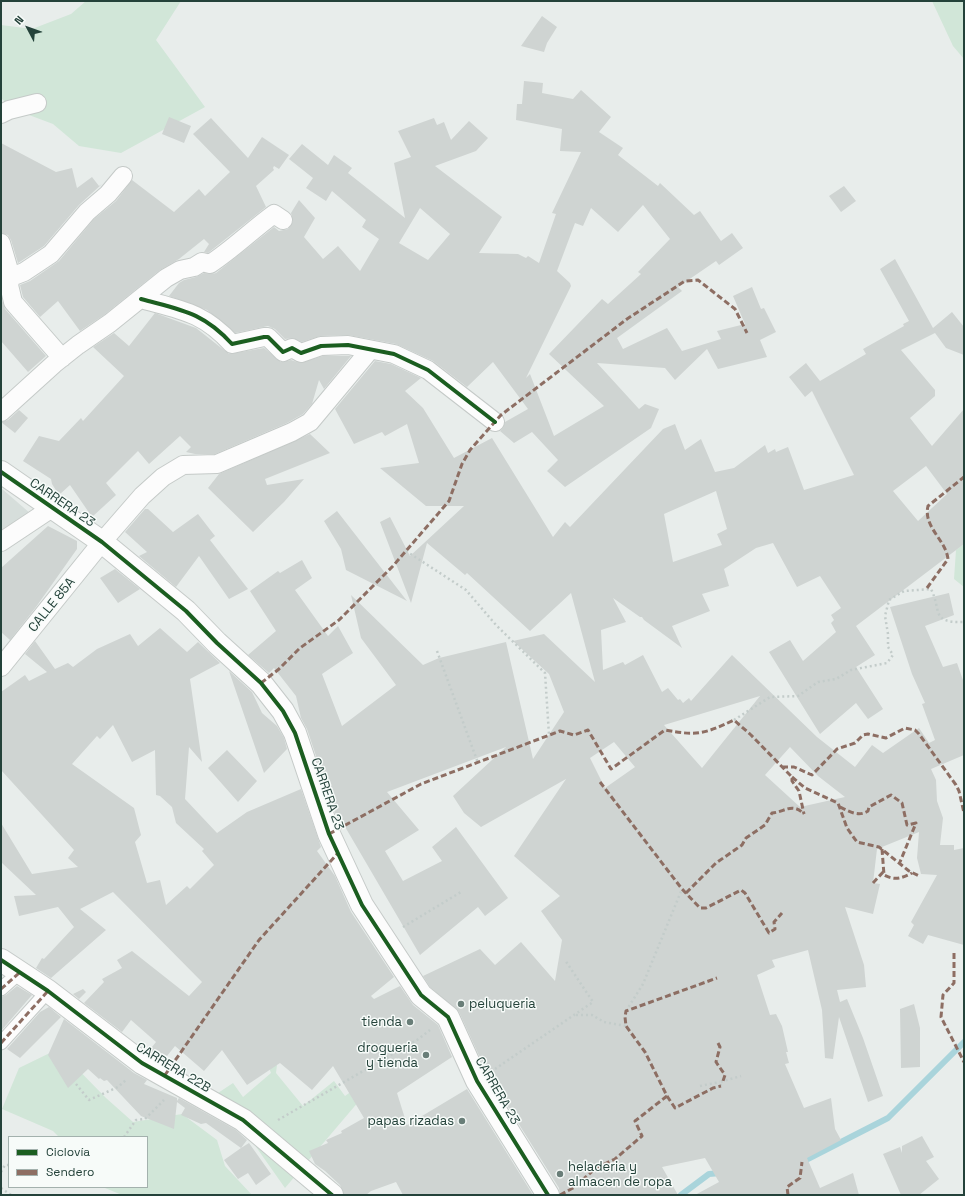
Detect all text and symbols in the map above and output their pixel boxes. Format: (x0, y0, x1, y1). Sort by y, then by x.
north arrow (8, 8, 48, 48)
text: N (11, 13, 27, 28)
street label: CARRERA 23 (26, 475, 98, 531)
street label: CALLE 85A (25, 575, 79, 635)
street label: CARRERA 23 (307, 756, 347, 832)
place label: peluqueria (469, 996, 536, 1012)
marker: peluqueria (456, 999, 466, 1009)
place label: tienda (361, 1014, 402, 1030)
marker: tienda (405, 1017, 415, 1027)
street label: CARRERA 22B (133, 1040, 213, 1096)
place label: drogueria y tienda (357, 1040, 418, 1071)
marker: drogueria y tienda (421, 1050, 431, 1060)
street label: CARRERA 23 (471, 1054, 523, 1128)
place label: papas rizadas (367, 1113, 454, 1129)
marker: papas rizadas (457, 1116, 467, 1126)
legend (8, 1136, 148, 1188)
text: Ciclovía (46, 1144, 90, 1160)
place label: heladeria y almacen de ropa (568, 1159, 672, 1190)
text: Sendero (46, 1164, 94, 1180)
marker: heladeria y almacen de ropa (555, 1169, 565, 1179)

